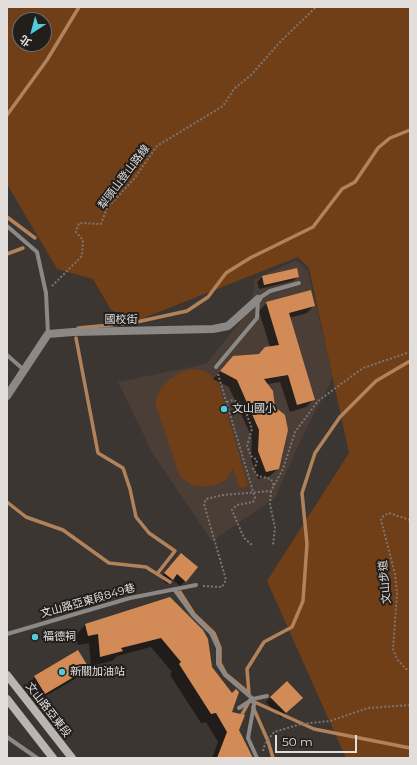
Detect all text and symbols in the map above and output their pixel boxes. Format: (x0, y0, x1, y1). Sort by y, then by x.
north arrow (12, 12, 52, 52)
text: 北 (17, 32, 34, 50)
street label: 犁頭山登山路線 (96, 142, 152, 212)
street label: 國校街 (105, 313, 137, 327)
place label: 文山國小 (232, 402, 276, 416)
marker: 文山國小 (219, 404, 229, 414)
street label: 文山步道 (377, 560, 393, 604)
street label: 文山路亞東段849巷 (39, 581, 137, 621)
place label: 福德祠 (43, 630, 76, 644)
marker: 福德祠 (30, 632, 40, 642)
place label: 新關加油站 (70, 665, 125, 679)
marker: 新關加油站 (57, 667, 67, 677)
street label: 文山路亞東段 (22, 680, 74, 740)
scale bar (277, 727, 359, 753)
text: 50 m (282, 734, 313, 749)

